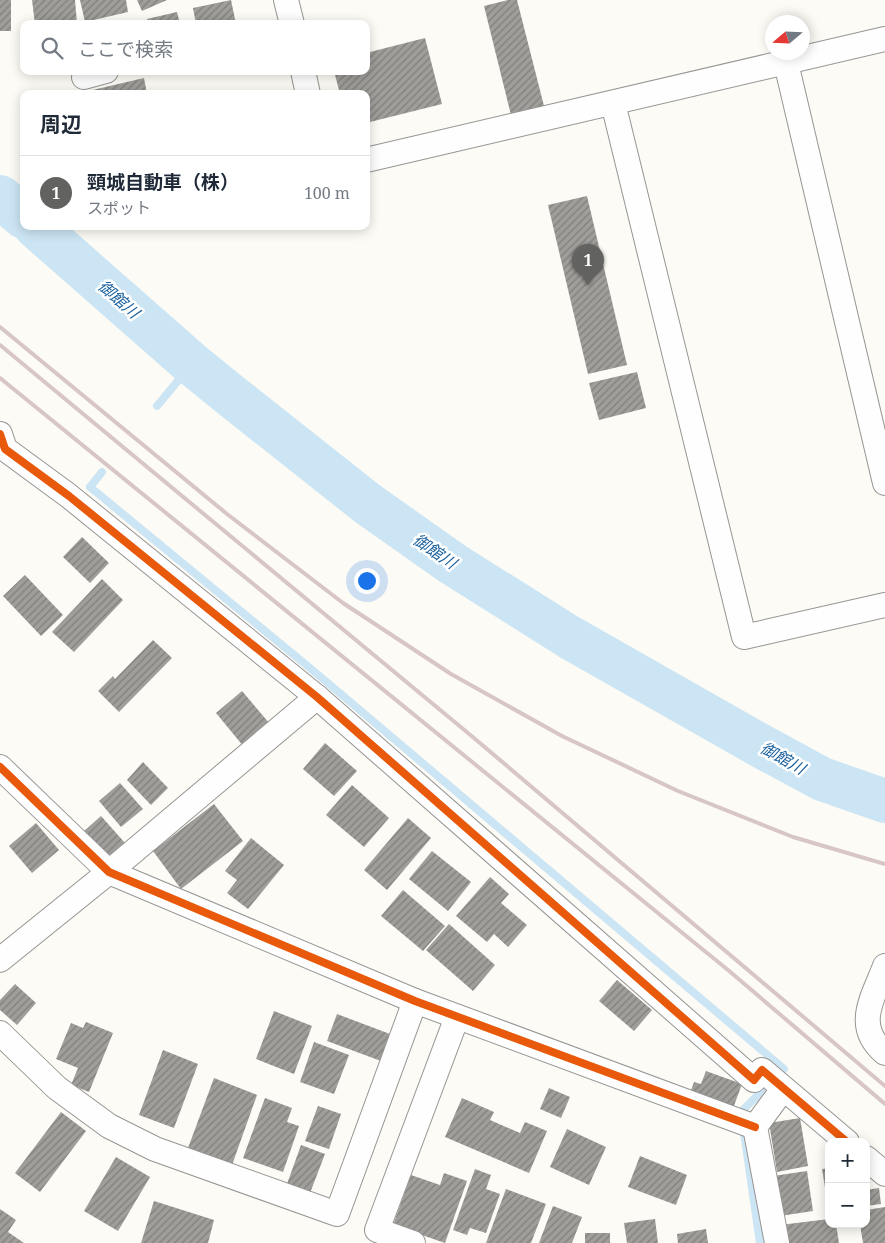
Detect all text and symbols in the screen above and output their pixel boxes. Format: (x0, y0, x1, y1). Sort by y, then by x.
north arrow (765, 15, 810, 60)
search box (20, 20, 370, 75)
icon: search (38, 34, 66, 62)
text: ここで検索 (78, 36, 173, 62)
text: 周辺 (40, 110, 82, 138)
text: 頸城自動車（株） (87, 169, 239, 195)
text: 1 (51, 182, 61, 204)
text: 100 m (304, 182, 350, 204)
text: スポット (87, 197, 151, 219)
pin: 1 (572, 244, 604, 285)
water label: 御館川 (94, 275, 146, 324)
water label: 御館川 (409, 528, 463, 575)
your location (354, 568, 380, 594)
water label: 御館川 (757, 737, 811, 780)
map controls (825, 1138, 870, 1228)
button: + (825, 1138, 870, 1183)
button: − (825, 1183, 870, 1228)

